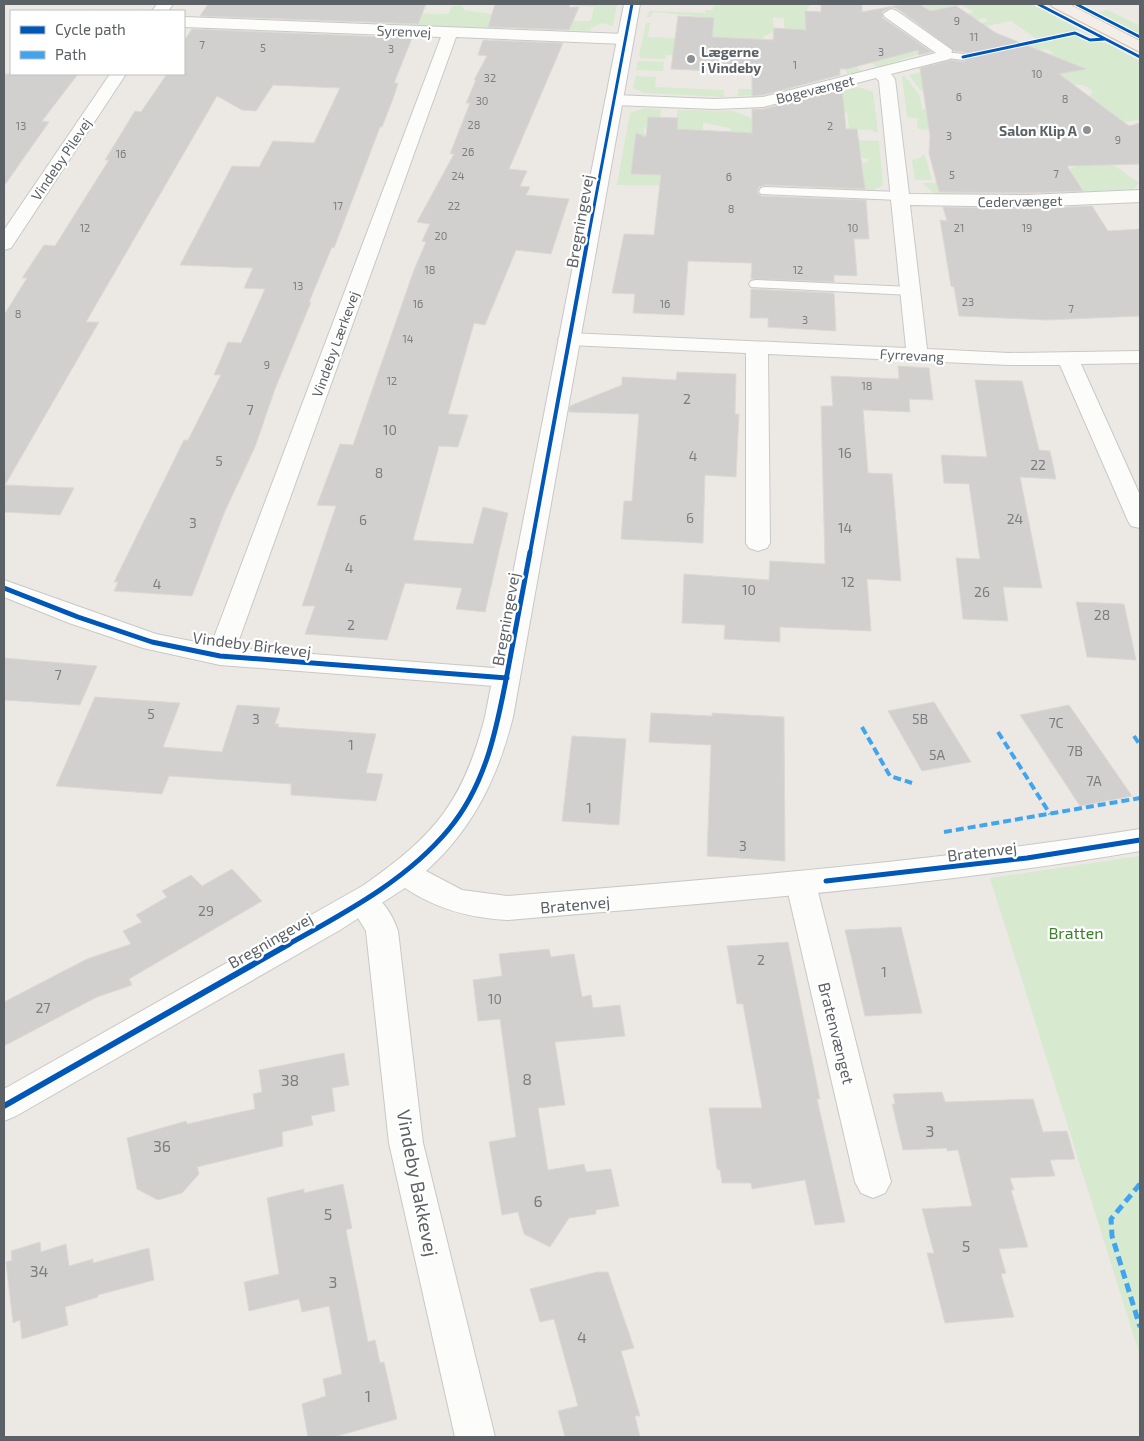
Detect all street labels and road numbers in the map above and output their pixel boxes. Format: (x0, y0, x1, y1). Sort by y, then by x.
street label: Syrenvej (376, 22, 432, 40)
street label: Bøgevænget (774, 71, 856, 107)
street label: Vindeby Pilevej (27, 115, 95, 203)
street label: Bregningevej (561, 173, 598, 269)
street label: Cedervænget (977, 192, 1063, 210)
street label: Vindeby Lærkevej (308, 289, 362, 399)
street label: Fyrrevang (879, 345, 945, 365)
street label: Bregningevej (487, 571, 524, 667)
street label: Vindeby Birkevej (192, 627, 312, 662)
street label: Bratenvej (946, 837, 1018, 866)
street label: Bratenvej (539, 891, 611, 918)
street label: Bregningevej (224, 908, 316, 973)
street label: Bratenvænget (815, 980, 859, 1086)
street label: Vindeby Bakkevej (392, 1108, 444, 1258)

